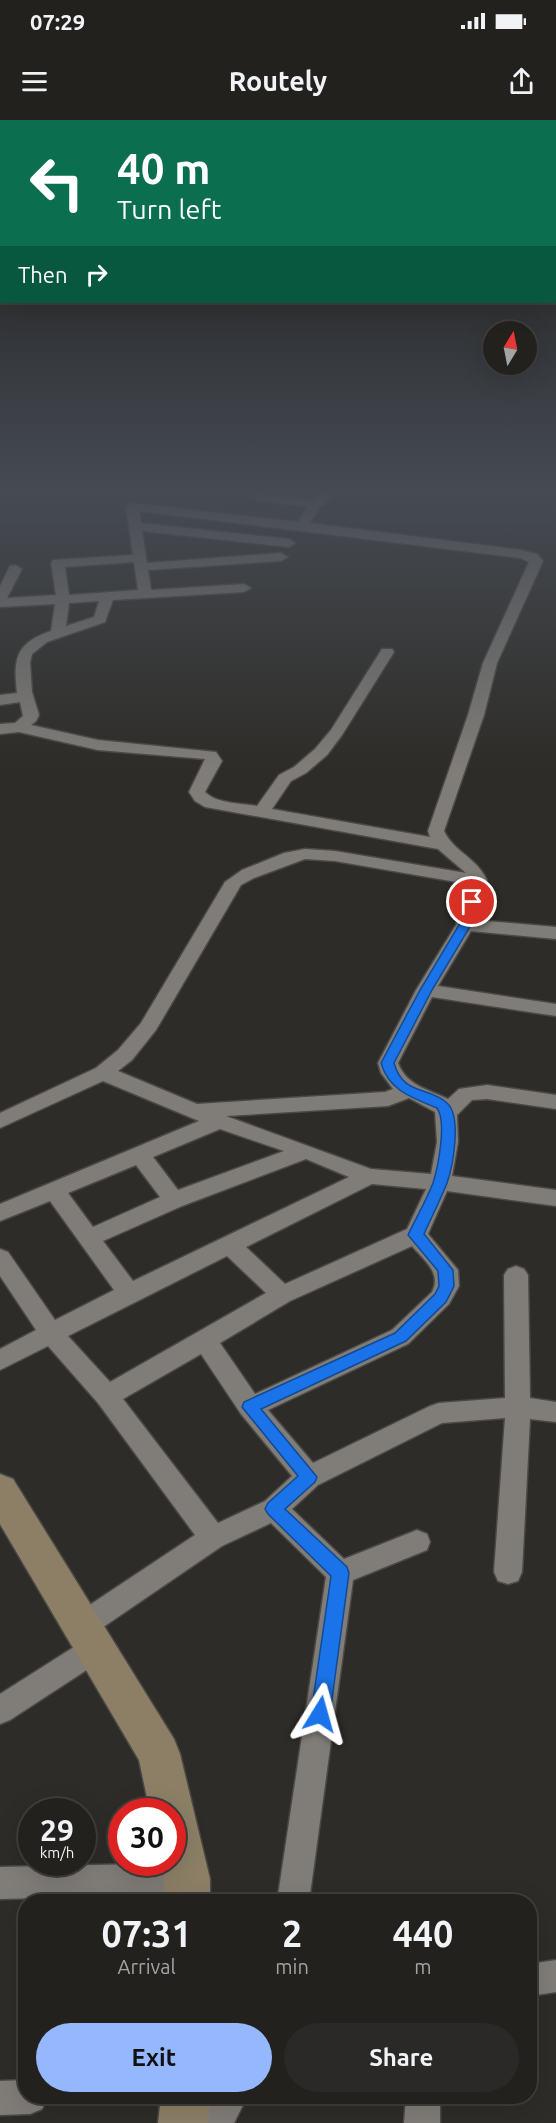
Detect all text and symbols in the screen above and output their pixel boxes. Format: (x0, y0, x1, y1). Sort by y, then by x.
text: 07:29 (30, 9, 85, 34)
icon: menu (18, 65, 51, 98)
icon: share (505, 65, 538, 98)
text: Routely (229, 66, 327, 96)
icon: left (18, 144, 96, 222)
text: 40 m (117, 145, 211, 192)
text: Turn left (117, 194, 221, 224)
icon: right (80, 258, 113, 291)
text: Then (18, 262, 68, 287)
north arrow (483, 321, 537, 375)
map controls (483, 321, 537, 375)
pin (446, 876, 497, 927)
icon: arrive (455, 885, 488, 918)
position arrow (288, 1682, 352, 1746)
speed limit sign: 30 (108, 1798, 186, 1876)
text: 29 (40, 1813, 74, 1847)
text: km/h (40, 1844, 74, 1861)
text: 07:31 (102, 1913, 192, 1954)
text: 2 (282, 1913, 302, 1954)
text: 440 (392, 1913, 453, 1954)
text: Arrival (118, 1955, 176, 1978)
text: min (275, 1955, 309, 1978)
text: m (414, 1955, 432, 1978)
button: Exit (36, 2023, 272, 2092)
button: Share (284, 2023, 519, 2092)

